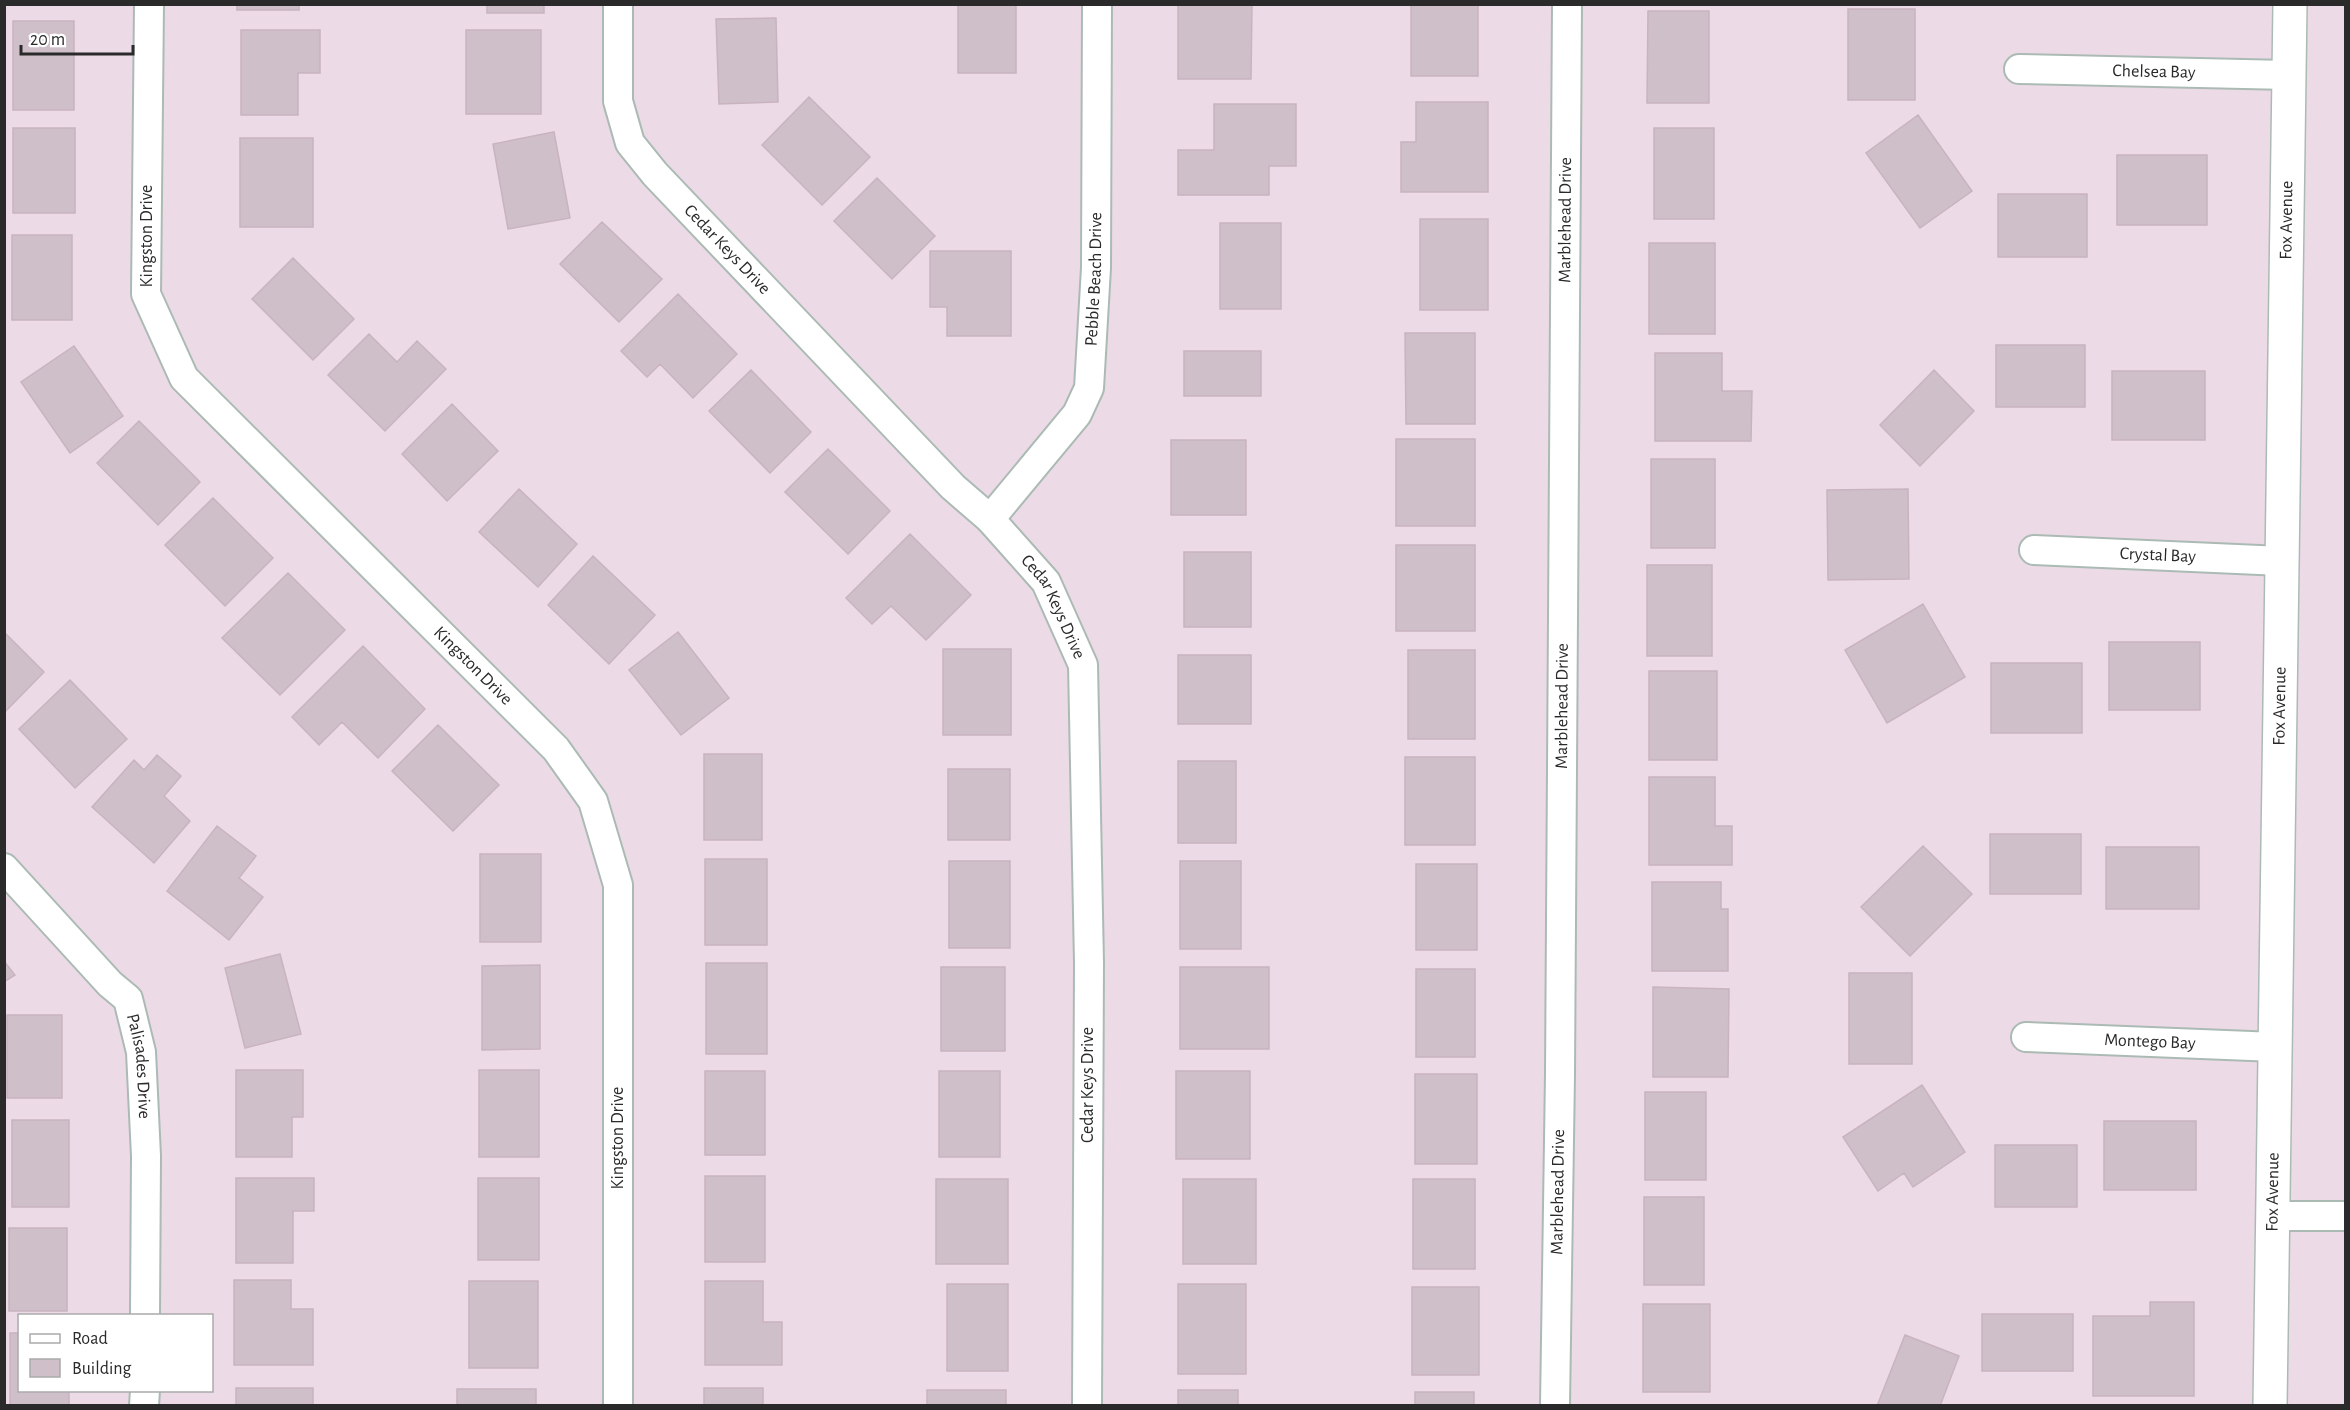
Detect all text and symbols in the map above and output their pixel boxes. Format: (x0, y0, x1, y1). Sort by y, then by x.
scale bar (21, 18, 134, 56)
text: 20 m (30, 31, 65, 49)
street label: Chelsea Bay (2112, 62, 2196, 82)
street label: Marblehead Drive (1556, 157, 1575, 283)
street label: Fox Avenue (2277, 180, 2296, 260)
street label: Kingston Drive (138, 185, 156, 287)
street label: Cedar Keys Drive (680, 201, 774, 298)
street label: Pebble Beach Drive (1082, 212, 1105, 347)
street label: Crystal Bay (2119, 545, 2197, 566)
street label: Cedar Keys Drive (1017, 551, 1088, 662)
street label: Kingston Drive (430, 623, 516, 709)
street label: Marblehead Drive (1553, 643, 1572, 769)
street label: Fox Avenue (2270, 666, 2290, 746)
street label: Palisades Drive (123, 1012, 153, 1119)
street label: Cedar Keys Drive (1079, 1027, 1097, 1143)
street label: Montego Bay (2104, 1031, 2196, 1053)
street label: Kingston Drive (609, 1087, 627, 1189)
street label: Marblehead Drive (1548, 1129, 1568, 1255)
street label: Fox Avenue (2263, 1152, 2283, 1232)
legend (18, 1314, 213, 1392)
text: Road (72, 1330, 108, 1348)
text: Building (72, 1360, 132, 1378)

